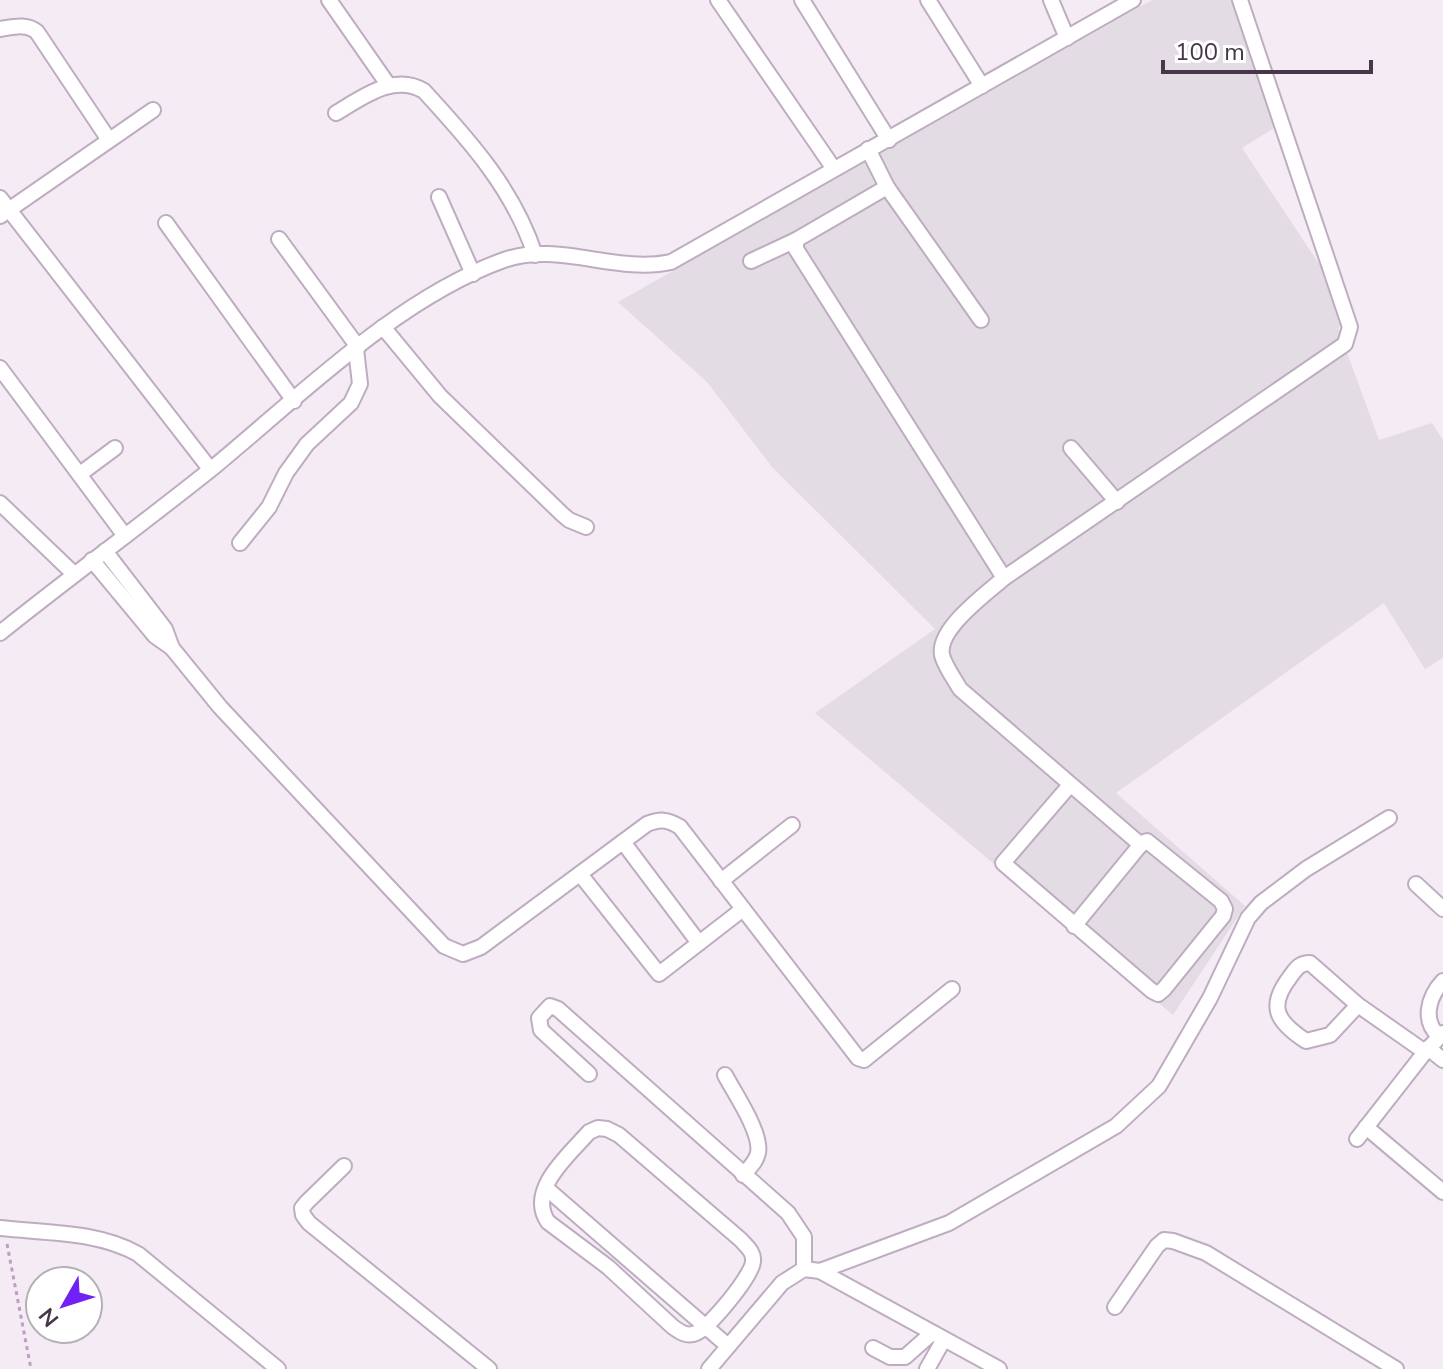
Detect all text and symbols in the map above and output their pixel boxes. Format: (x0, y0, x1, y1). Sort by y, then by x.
scale bar (1163, 24, 1371, 74)
text: 100 m (1175, 36, 1245, 68)
north arrow (24, 1265, 104, 1345)
text: N (32, 1301, 66, 1333)

